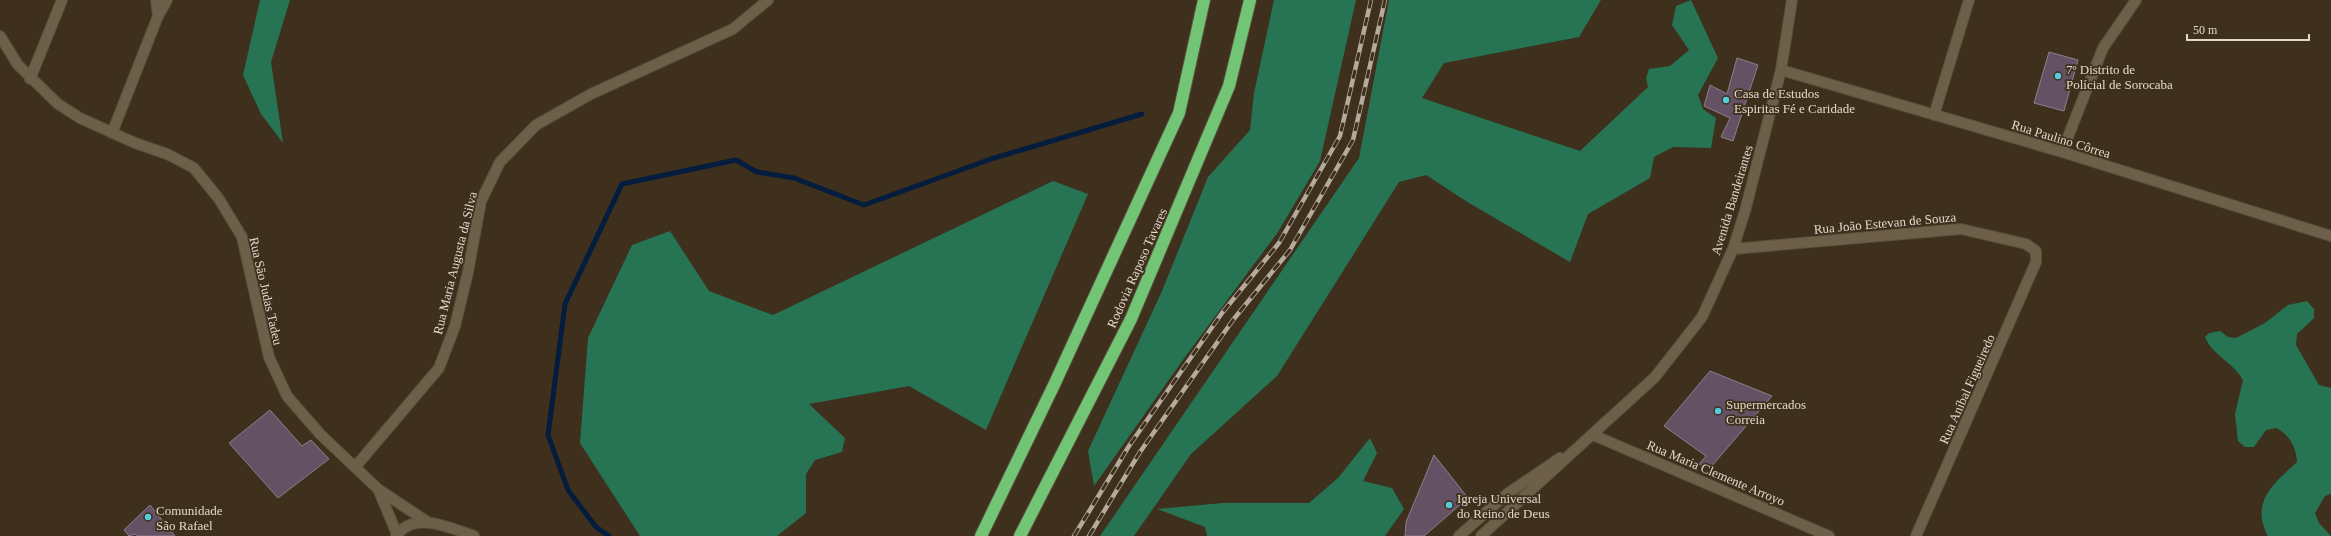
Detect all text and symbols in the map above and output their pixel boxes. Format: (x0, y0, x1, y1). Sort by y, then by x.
scale bar (2187, 16, 2309, 42)
text: 50 m (2193, 23, 2218, 37)
place label: 7º Distrito de Polícial de Sorocaba (2066, 62, 2173, 92)
marker: 7º Distrito de Polícial de Sorocaba (2053, 71, 2063, 81)
place label: Casa de Estudos Espiritas Fé e Caridade (1734, 86, 1855, 116)
marker: Casa de Estudos Espiritas Fé e Caridade (1721, 95, 1731, 105)
street label: Rua Paulino Côrrea (2010, 117, 2112, 161)
street label: Avenida Bandeirantes (1708, 143, 1756, 257)
street label: Rua Maria Augusta da Silva (430, 190, 480, 336)
street label: Rodovia Raposo Tavares (1104, 206, 1170, 330)
street label: Rua João Estevan de Souza (1813, 209, 1957, 237)
street label: Rua São Judas Tadeu (246, 236, 286, 347)
street label: Rua Aníbal Figueiredo (1936, 332, 1998, 446)
place label: Supermercados Correia (1726, 397, 1806, 427)
marker: Supermercados Correia (1713, 406, 1723, 416)
street label: Rua Maria Clemente Arroyo (1645, 437, 1787, 509)
place label: Igreja Universal do Reino de Deus (1457, 491, 1550, 521)
marker: Igreja Universal do Reino de Deus (1444, 500, 1454, 510)
place label: Comunidade São Rafael (156, 503, 223, 533)
marker: Comunidade São Rafael (143, 512, 153, 522)

